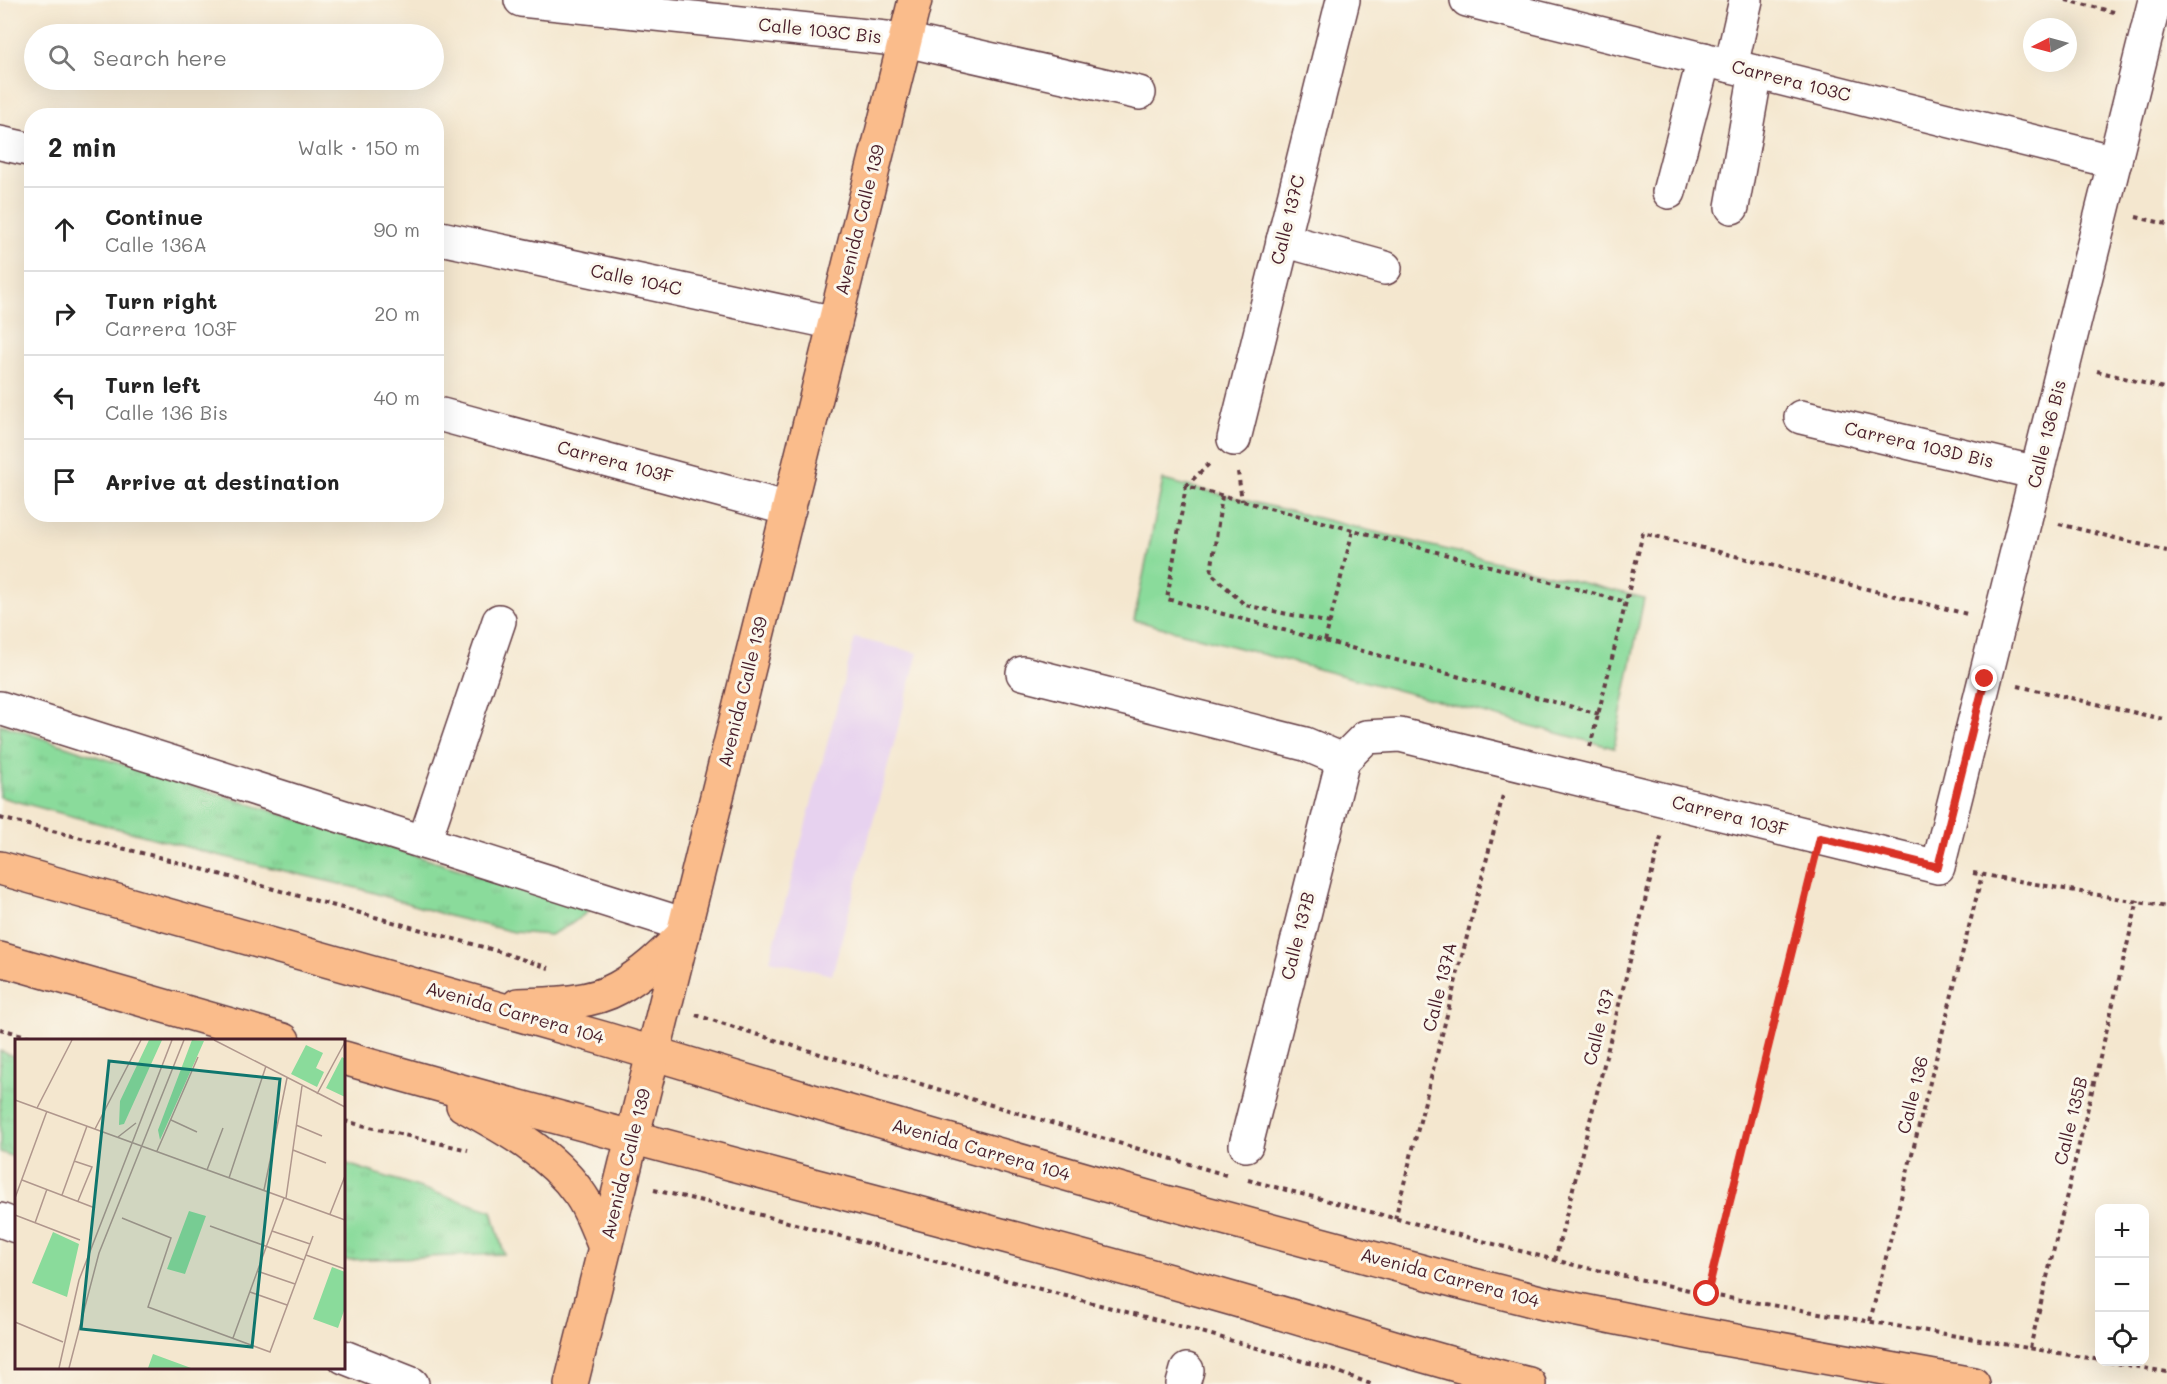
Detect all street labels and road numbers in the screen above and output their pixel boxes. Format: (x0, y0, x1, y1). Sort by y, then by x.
street label: Calle 103C Bis (757, 12, 883, 48)
street label: Carrera 103C (1729, 54, 1853, 106)
street label: Avenida Calle 139 (829, 142, 889, 298)
street label: Calle 137C (1264, 172, 1310, 267)
street label: Calle 104C (588, 258, 684, 300)
street label: Calle 136 Bis (2021, 377, 2071, 490)
street label: Carrera 103D Bis (1842, 415, 1996, 473)
street label: Carrera 103F (555, 434, 676, 488)
street label: Avenida Calle 139 (712, 614, 772, 770)
street label: Carrera 103F (1670, 789, 1791, 841)
street label: Calle 137B (1275, 889, 1320, 982)
street label: Calle 137A (1416, 940, 1462, 1034)
street label: Avenida Carrera 104 (423, 975, 608, 1049)
street label: Calle 137 (1577, 986, 1619, 1068)
street label: Calle 136 (1891, 1053, 1933, 1136)
street label: Calle 135B (2047, 1074, 2093, 1167)
street label: Avenida Calle 139 (595, 1086, 655, 1242)
street label: Avenida Carrera 104 (889, 1112, 1074, 1186)
street label: Avenida Carrera 104 (1358, 1242, 1543, 1313)

